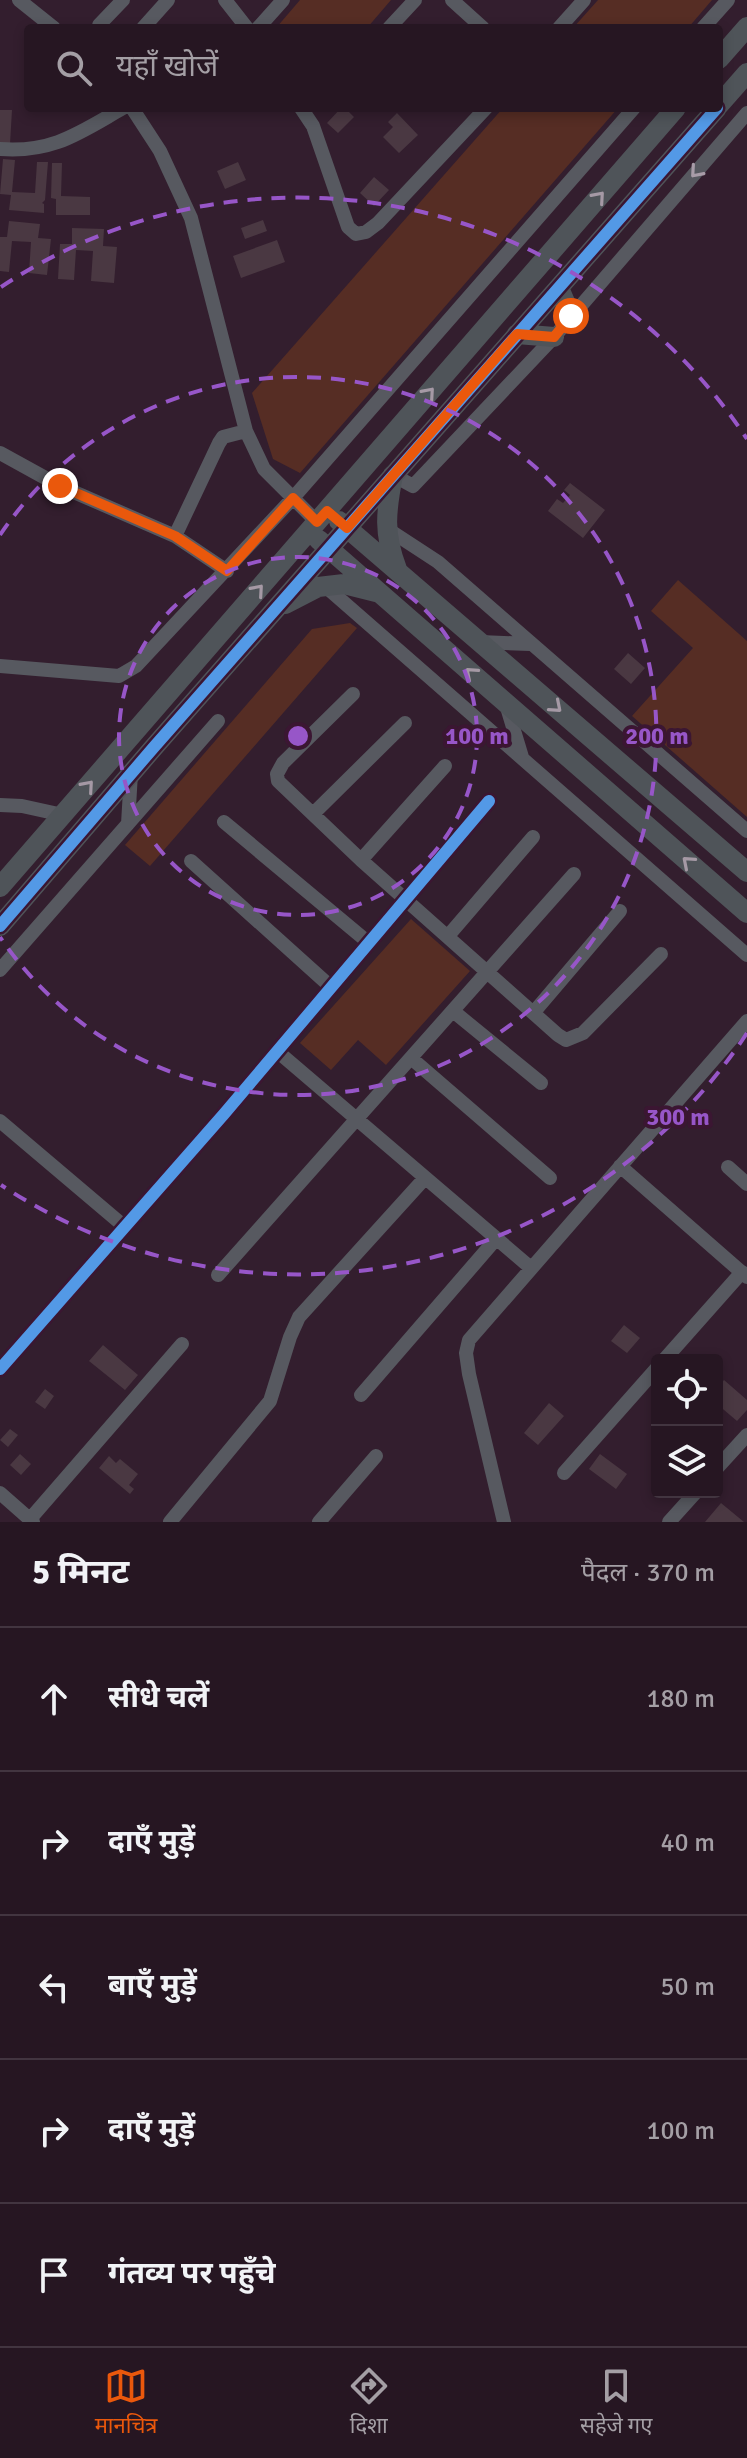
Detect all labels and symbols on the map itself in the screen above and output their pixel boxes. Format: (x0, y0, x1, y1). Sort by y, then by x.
one-way arrow (691, 163, 706, 178)
one-way arrow (589, 192, 604, 206)
route start (553, 298, 589, 334)
one-way arrow (419, 388, 433, 403)
route end (42, 468, 78, 504)
one-way arrow (248, 584, 263, 599)
one-way arrow (465, 668, 480, 683)
one-way arrow (546, 697, 561, 712)
text: 100 m (445, 721, 509, 751)
text: 200 m (625, 721, 689, 751)
centre of rings (284, 722, 312, 750)
one-way arrow (78, 781, 93, 795)
one-way arrow (683, 857, 697, 872)
text: 300 m (646, 1102, 710, 1132)

